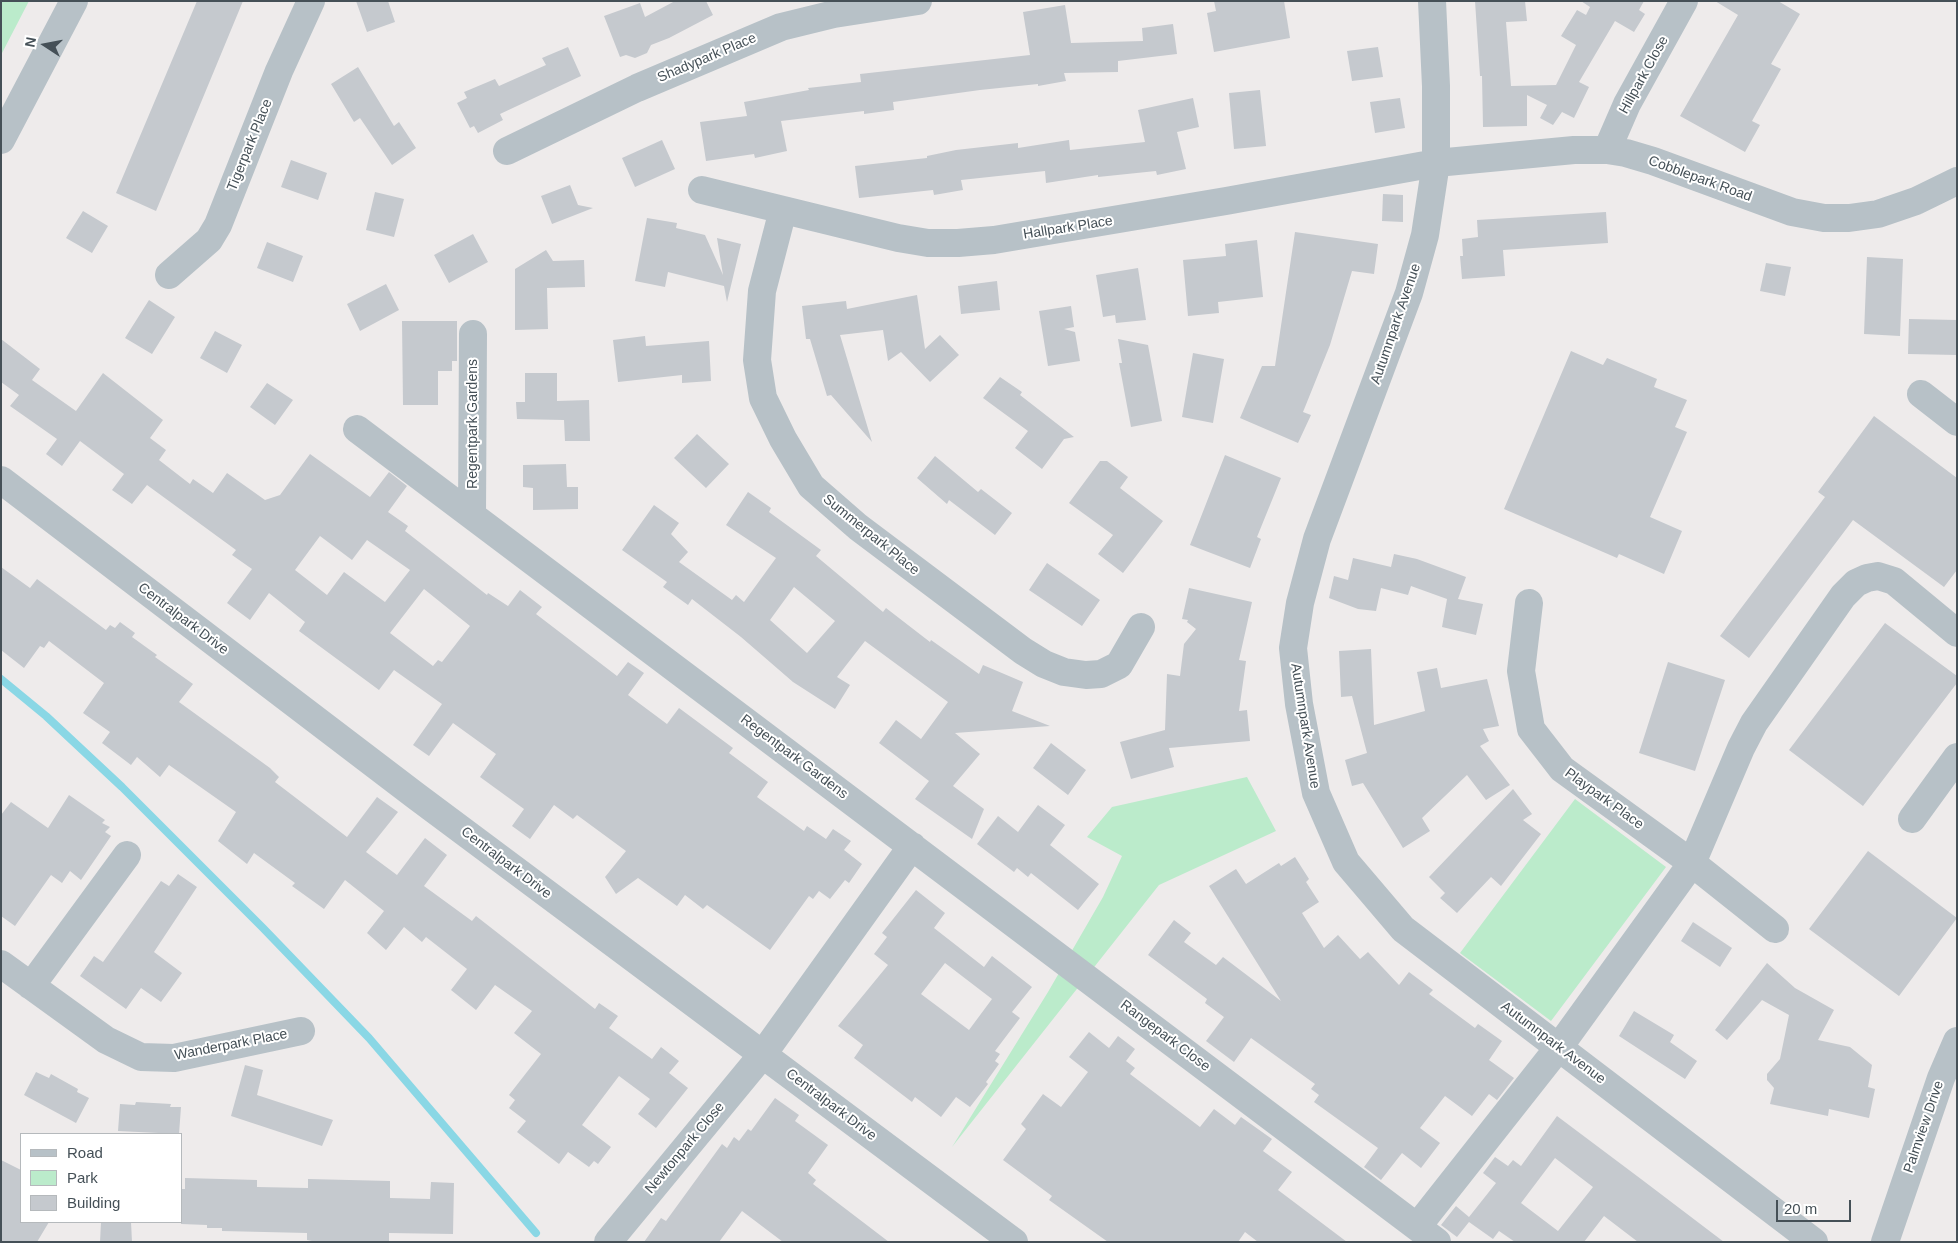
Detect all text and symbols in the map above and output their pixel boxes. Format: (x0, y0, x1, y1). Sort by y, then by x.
north arrow (20, 20, 70, 70)
street label: Shadypark Place (655, 30, 759, 86)
street label: Hillpark Close (1616, 33, 1672, 117)
text: N (21, 36, 39, 49)
street label: Tigerpark Place (224, 97, 276, 193)
street label: Cobblepark Road (1646, 152, 1754, 206)
street label: Hallpark Place (1022, 213, 1114, 243)
street label: Autumnpark Avenue (1367, 261, 1425, 387)
street label: Regentpark Gardens (465, 359, 481, 489)
street label: Summerpark Place (819, 491, 923, 579)
street label: Centralpark Drive (134, 580, 232, 658)
street label: Autumnpark Avenue (1287, 662, 1323, 790)
street label: Regentpark Gardens (737, 711, 851, 803)
street label: Playpark Place (1561, 765, 1647, 833)
street label: Centralpark Drive (457, 824, 555, 902)
street label: Rangepark Close (1117, 997, 1213, 1075)
street label: Autumnpark Avenue (1497, 998, 1609, 1088)
street label: Wanderpark Place (173, 1026, 289, 1064)
street label: Centralpark Drive (782, 1066, 880, 1144)
street label: Palmview Drive (1900, 1079, 1948, 1175)
street label: Newtonpark Close (642, 1099, 728, 1197)
legend (20, 1133, 182, 1223)
text: Road (67, 1144, 103, 1161)
text: Park (67, 1169, 98, 1186)
scale bar (1778, 1190, 1853, 1222)
text: Building (67, 1194, 120, 1211)
text: 20 m (1784, 1200, 1817, 1217)

